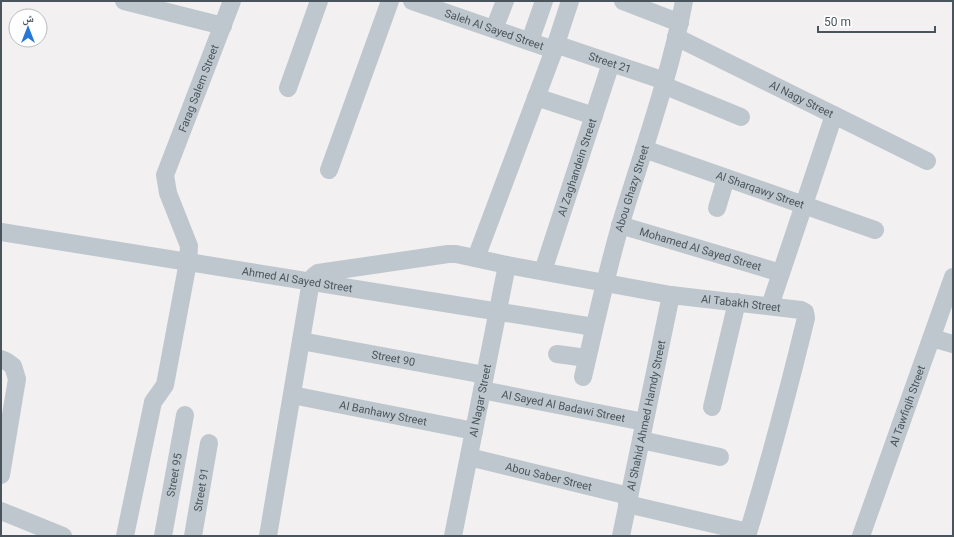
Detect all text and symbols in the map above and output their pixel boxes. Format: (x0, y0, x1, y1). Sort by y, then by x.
street label: Saleh Al Sayed Street (443, 6, 546, 53)
north arrow (8, 8, 48, 48)
scale bar (818, 8, 935, 34)
text: ش (22, 12, 34, 26)
text: 50 m (824, 15, 851, 29)
street label: Farag Salem Street (176, 42, 221, 134)
street label: Street 21 (587, 49, 633, 76)
street label: Al Nagy Street (767, 78, 836, 120)
street label: Al Zaghandein Street (555, 116, 599, 218)
street label: Abou Ghazy Street (612, 143, 652, 233)
street label: Al Sharqawy Street (714, 168, 806, 211)
street label: Mohamed Al Sayed Street (638, 225, 763, 273)
street label: Ahmed Al Sayed Street (241, 264, 354, 295)
street label: Al Tabakh Street (700, 292, 782, 314)
street label: Al Shahid Ahmed Hamdy Street (624, 339, 668, 492)
street label: Street 90 (371, 348, 416, 368)
street label: Al Nagar Street (466, 363, 494, 438)
street label: Al Tawfiqih Street (887, 363, 928, 448)
street label: Al Sayed Al Badawi Street (501, 388, 627, 425)
street label: Al Banhawy Street (338, 398, 428, 428)
street label: Street 95 (164, 452, 184, 498)
street label: Abou Saber Street (504, 460, 594, 493)
street label: Street 91 (191, 467, 211, 513)

